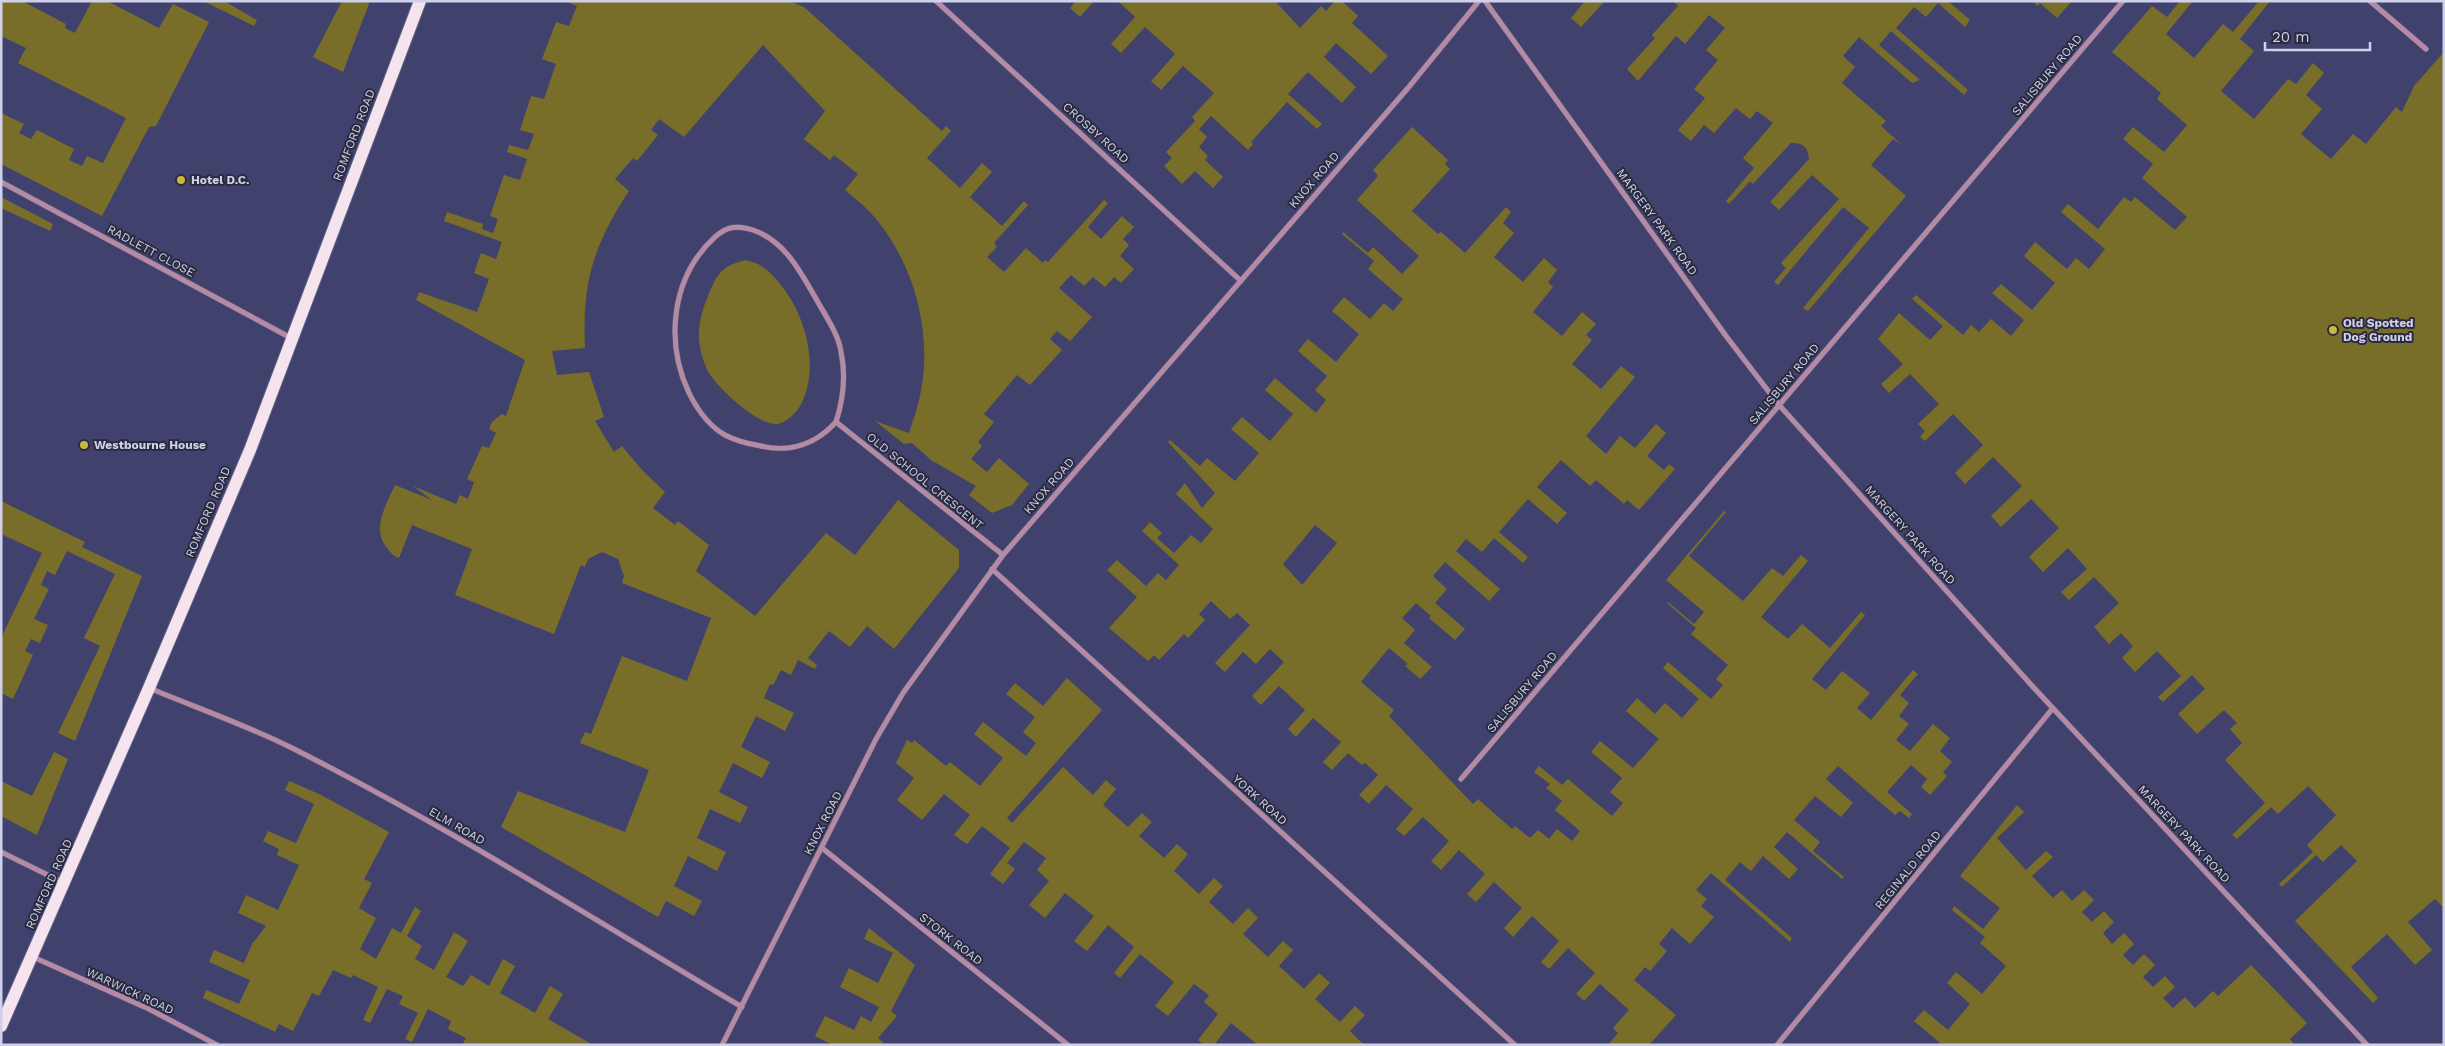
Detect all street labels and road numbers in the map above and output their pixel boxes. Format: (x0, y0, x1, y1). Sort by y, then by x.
street label: SALISBURY ROAD (2009, 32, 2085, 118)
street label: ROMFORD ROAD (330, 87, 378, 183)
street label: CROSBY ROAD (1060, 100, 1132, 166)
street label: KNOX ROAD (1286, 149, 1342, 211)
street label: MARGERY PARK ROAD (1614, 166, 1700, 278)
street label: RADLETT CLOSE (105, 222, 197, 280)
street label: SALISBURY ROAD (1746, 341, 1822, 427)
street label: OLD SCHOOL CRESCENT (864, 430, 986, 532)
street label: KNOX ROAD (1021, 455, 1077, 517)
street label: ROMFORD ROAD (183, 465, 233, 559)
street label: MARGERY PARK ROAD (1862, 483, 1958, 587)
street label: SALISBURY ROAD (1484, 649, 1560, 735)
street label: YORK ROAD (1230, 772, 1290, 828)
street label: MARGERY PARK ROAD (2135, 782, 2233, 886)
street label: KNOX ROAD (801, 789, 845, 857)
street label: ELM ROAD (426, 804, 488, 848)
street label: REGINALD ROAD (1872, 828, 1944, 912)
street label: ROMFORD ROAD (23, 837, 75, 931)
street label: STORK ROAD (917, 910, 985, 968)
street label: WARWICK ROAD (84, 965, 176, 1017)

